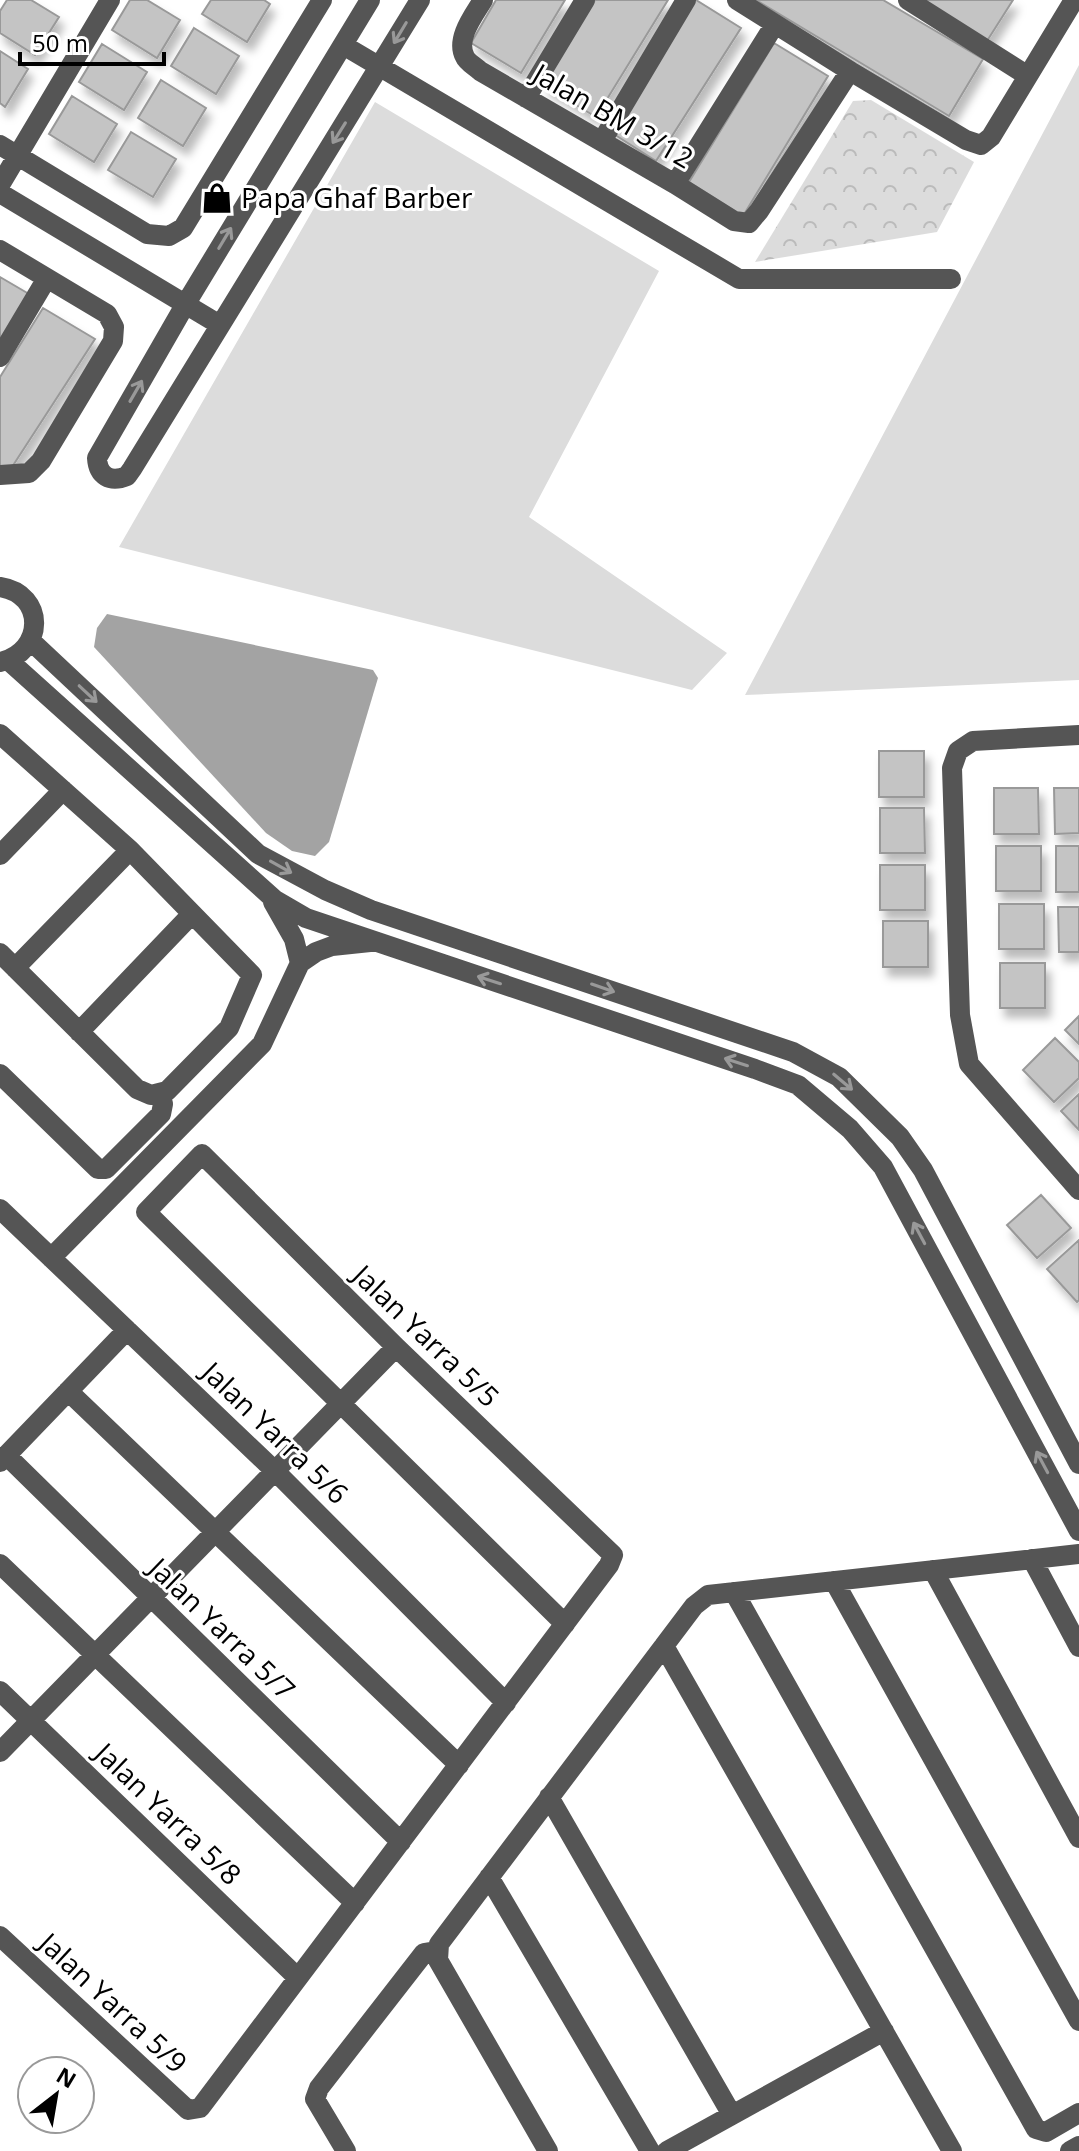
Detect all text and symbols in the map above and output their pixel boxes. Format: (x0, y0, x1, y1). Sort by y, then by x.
scale bar (20, 16, 164, 66)
one-way arrow (392, 21, 408, 44)
text: 50 m (32, 26, 88, 59)
street label: Jalan BM 3/12 (524, 52, 701, 176)
one-way arrow (330, 121, 346, 144)
place label: Papa Ghaf Barber (241, 178, 473, 216)
shop icon: Papa Ghaf Barber (200, 181, 234, 215)
one-way arrow (217, 227, 233, 250)
one-way arrow (129, 379, 144, 403)
one-way arrow (78, 685, 98, 704)
one-way arrow (269, 860, 293, 875)
one-way arrow (477, 971, 502, 986)
one-way arrow (589, 981, 615, 996)
one-way arrow (723, 1054, 749, 1069)
one-way arrow (833, 1073, 853, 1091)
one-way arrow (910, 1222, 926, 1246)
street label: Jalan Yarra 5/5 (343, 1254, 508, 1415)
street label: Jalan Yarra 5/6 (192, 1351, 357, 1512)
one-way arrow (1034, 1451, 1050, 1474)
street label: Jalan Yarra 5/7 (139, 1547, 304, 1708)
street label: Jalan Yarra 5/8 (85, 1732, 250, 1893)
street label: Jalan Yarra 5/9 (29, 1922, 196, 2081)
north arrow (16, 2055, 96, 2135)
text: N (51, 2060, 82, 2094)

